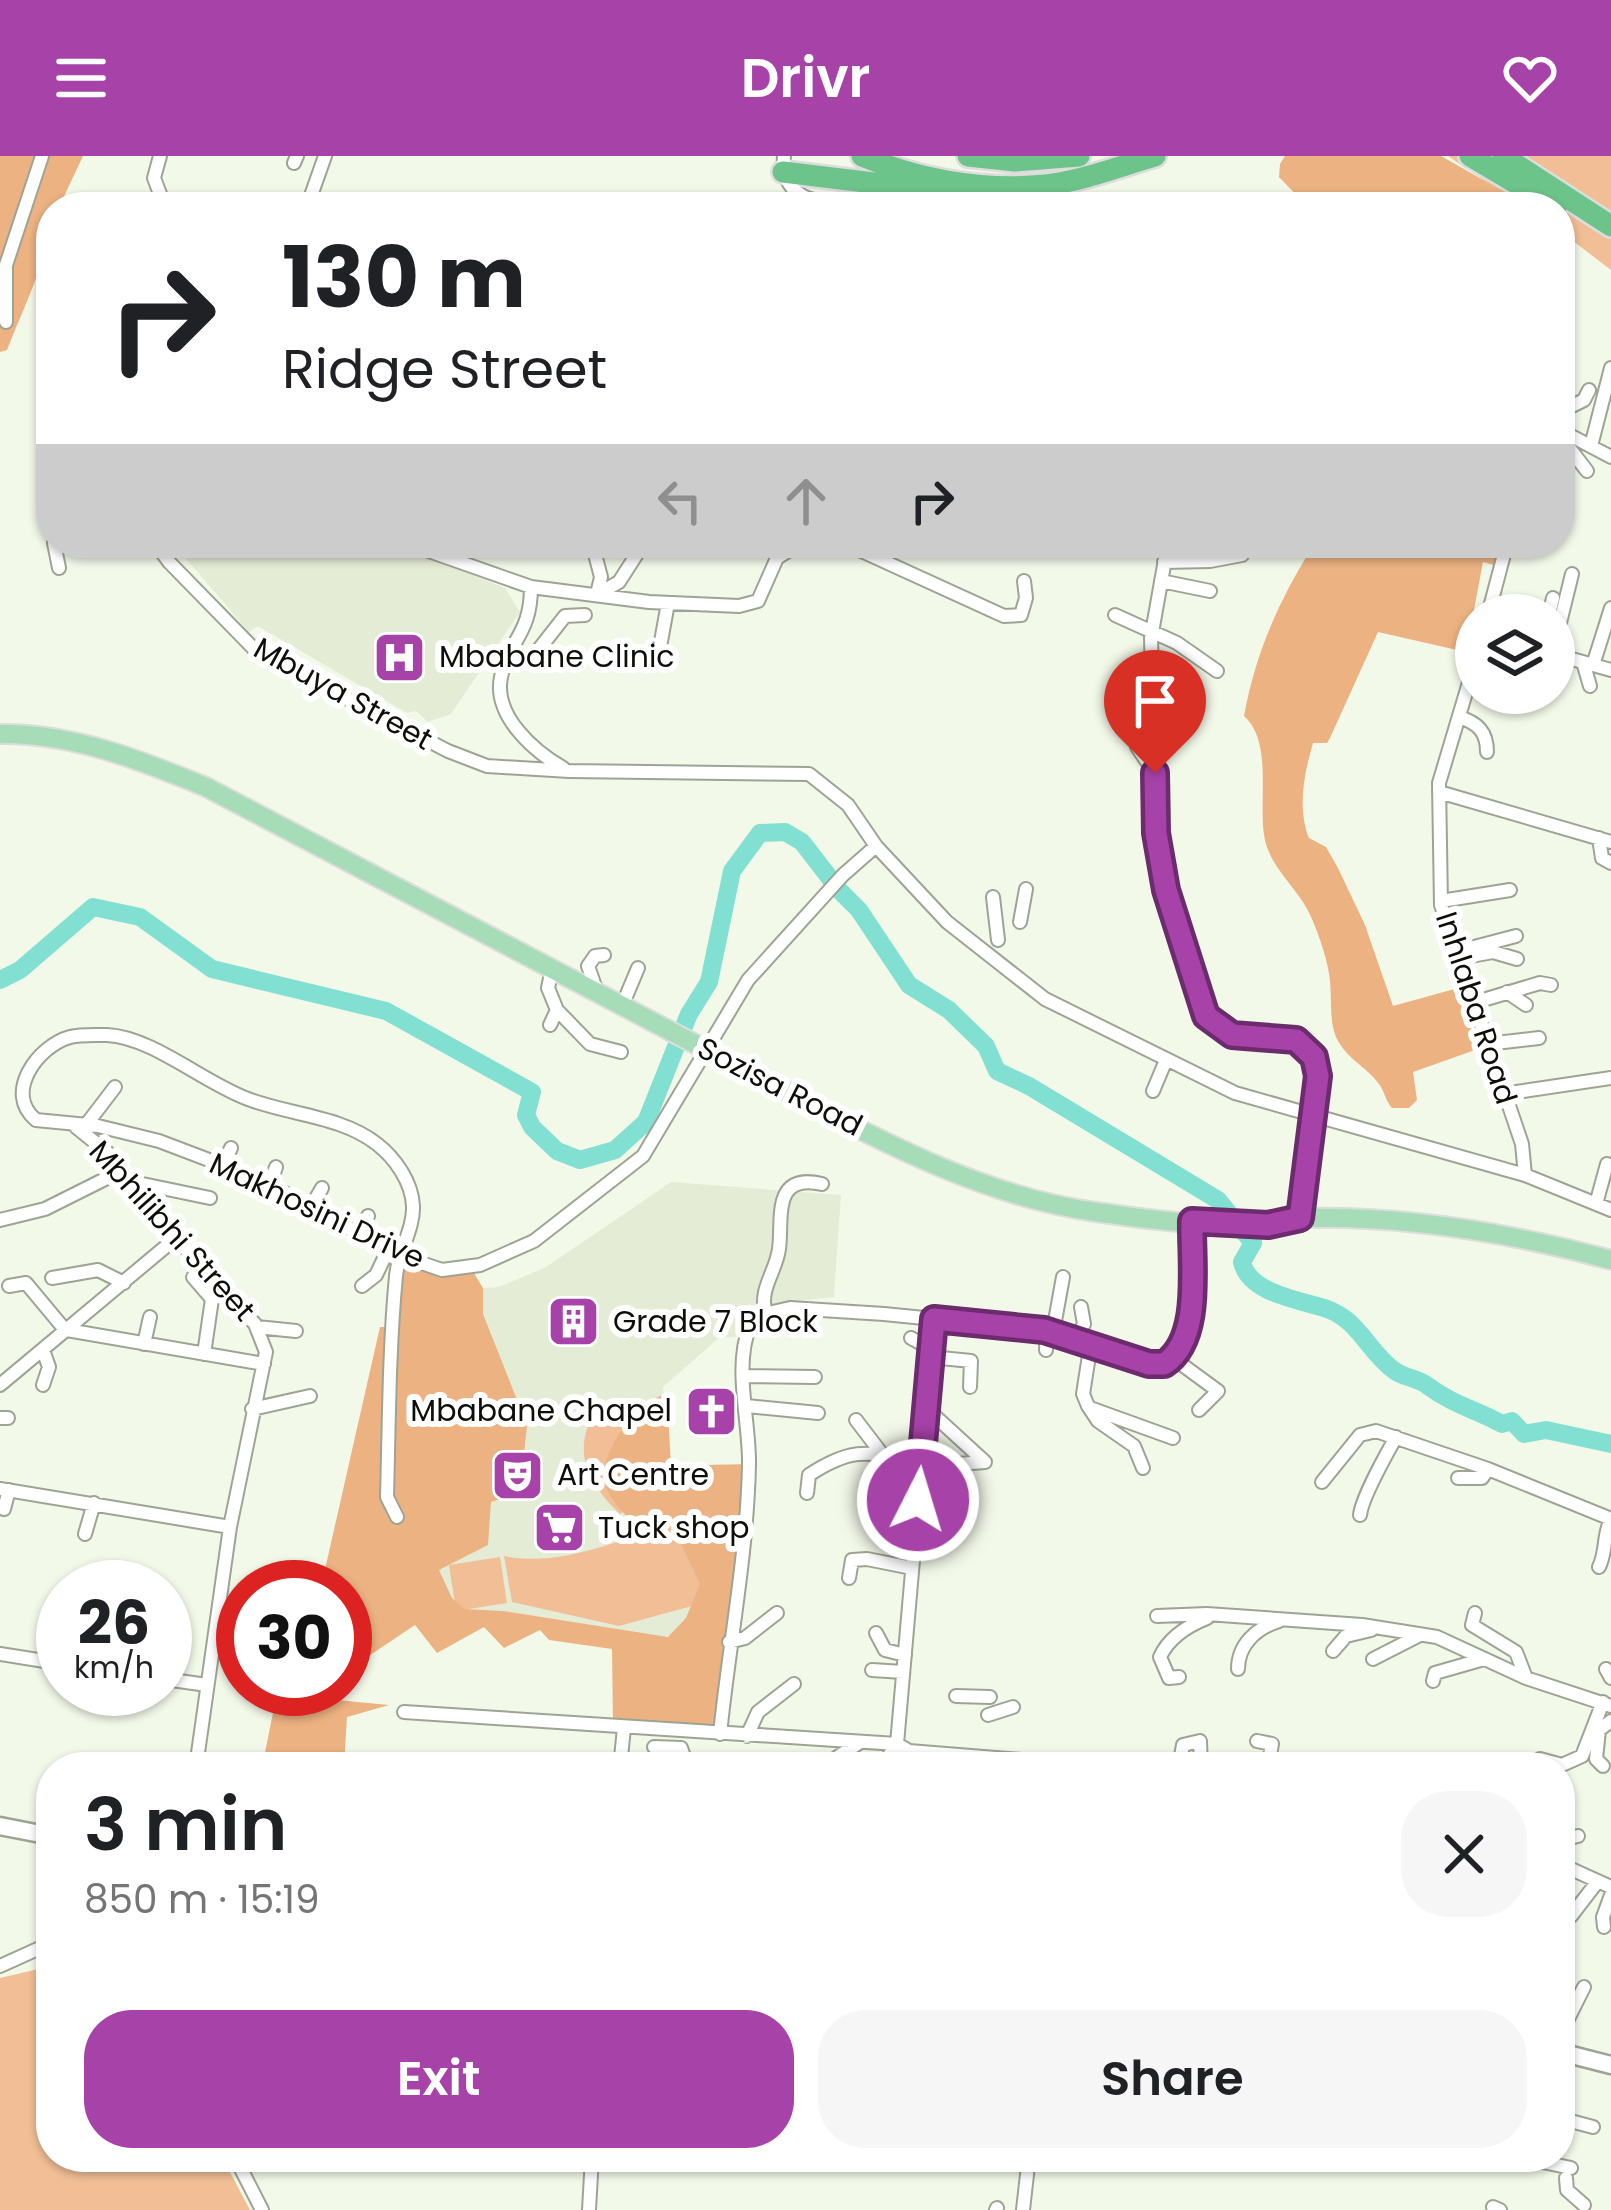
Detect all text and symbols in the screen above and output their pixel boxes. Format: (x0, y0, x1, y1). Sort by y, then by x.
text: Drivr (741, 40, 870, 116)
icon: menu (48, 45, 114, 111)
icon: heart (1497, 45, 1563, 111)
text: 130 m (282, 219, 526, 336)
icon: right (84, 240, 240, 396)
text: Ridge Street (282, 331, 607, 407)
icon: left (647, 468, 713, 534)
icon: ahead (773, 468, 839, 534)
icon: right (899, 468, 965, 534)
map controls (1455, 594, 1575, 714)
button: layers (1455, 594, 1575, 714)
street label: Mbuya Street (246, 627, 440, 760)
hospital icon: Mbabane Clinic (372, 629, 428, 685)
place label: Mbabane Clinic (439, 635, 674, 678)
pin (1104, 650, 1206, 773)
icon: arrive (1122, 668, 1188, 734)
street label: Inhlaba Road (1425, 906, 1528, 1110)
street label: Sozisa Road (690, 1027, 870, 1147)
street label: Mbhilibhi Street (79, 1131, 265, 1331)
street label: Makhosini Drive (203, 1142, 432, 1279)
building icon: Grade 7 Block (546, 1294, 602, 1350)
place label: Grade 7 Block (613, 1300, 818, 1343)
church icon: Mbabane Chapel (683, 1383, 739, 1439)
place label: Mbabane Chapel (410, 1389, 672, 1432)
position arrow (855, 1437, 981, 1563)
theatre icon: Art Centre (490, 1447, 546, 1503)
place label: Art Centre (557, 1453, 709, 1496)
supermarket icon: Tuck shop (531, 1500, 587, 1556)
place label: Tuck shop (598, 1506, 749, 1549)
speed limit sign: 30 (216, 1560, 372, 1716)
text: 26 (78, 1581, 150, 1665)
text: km/h (74, 1646, 154, 1689)
text: 3 min (84, 1774, 287, 1875)
button: close (1401, 1791, 1527, 1917)
text: 850 m · 15:19 (84, 1872, 320, 1927)
button: Exit (84, 2010, 794, 2148)
button: Share (818, 2010, 1527, 2148)

